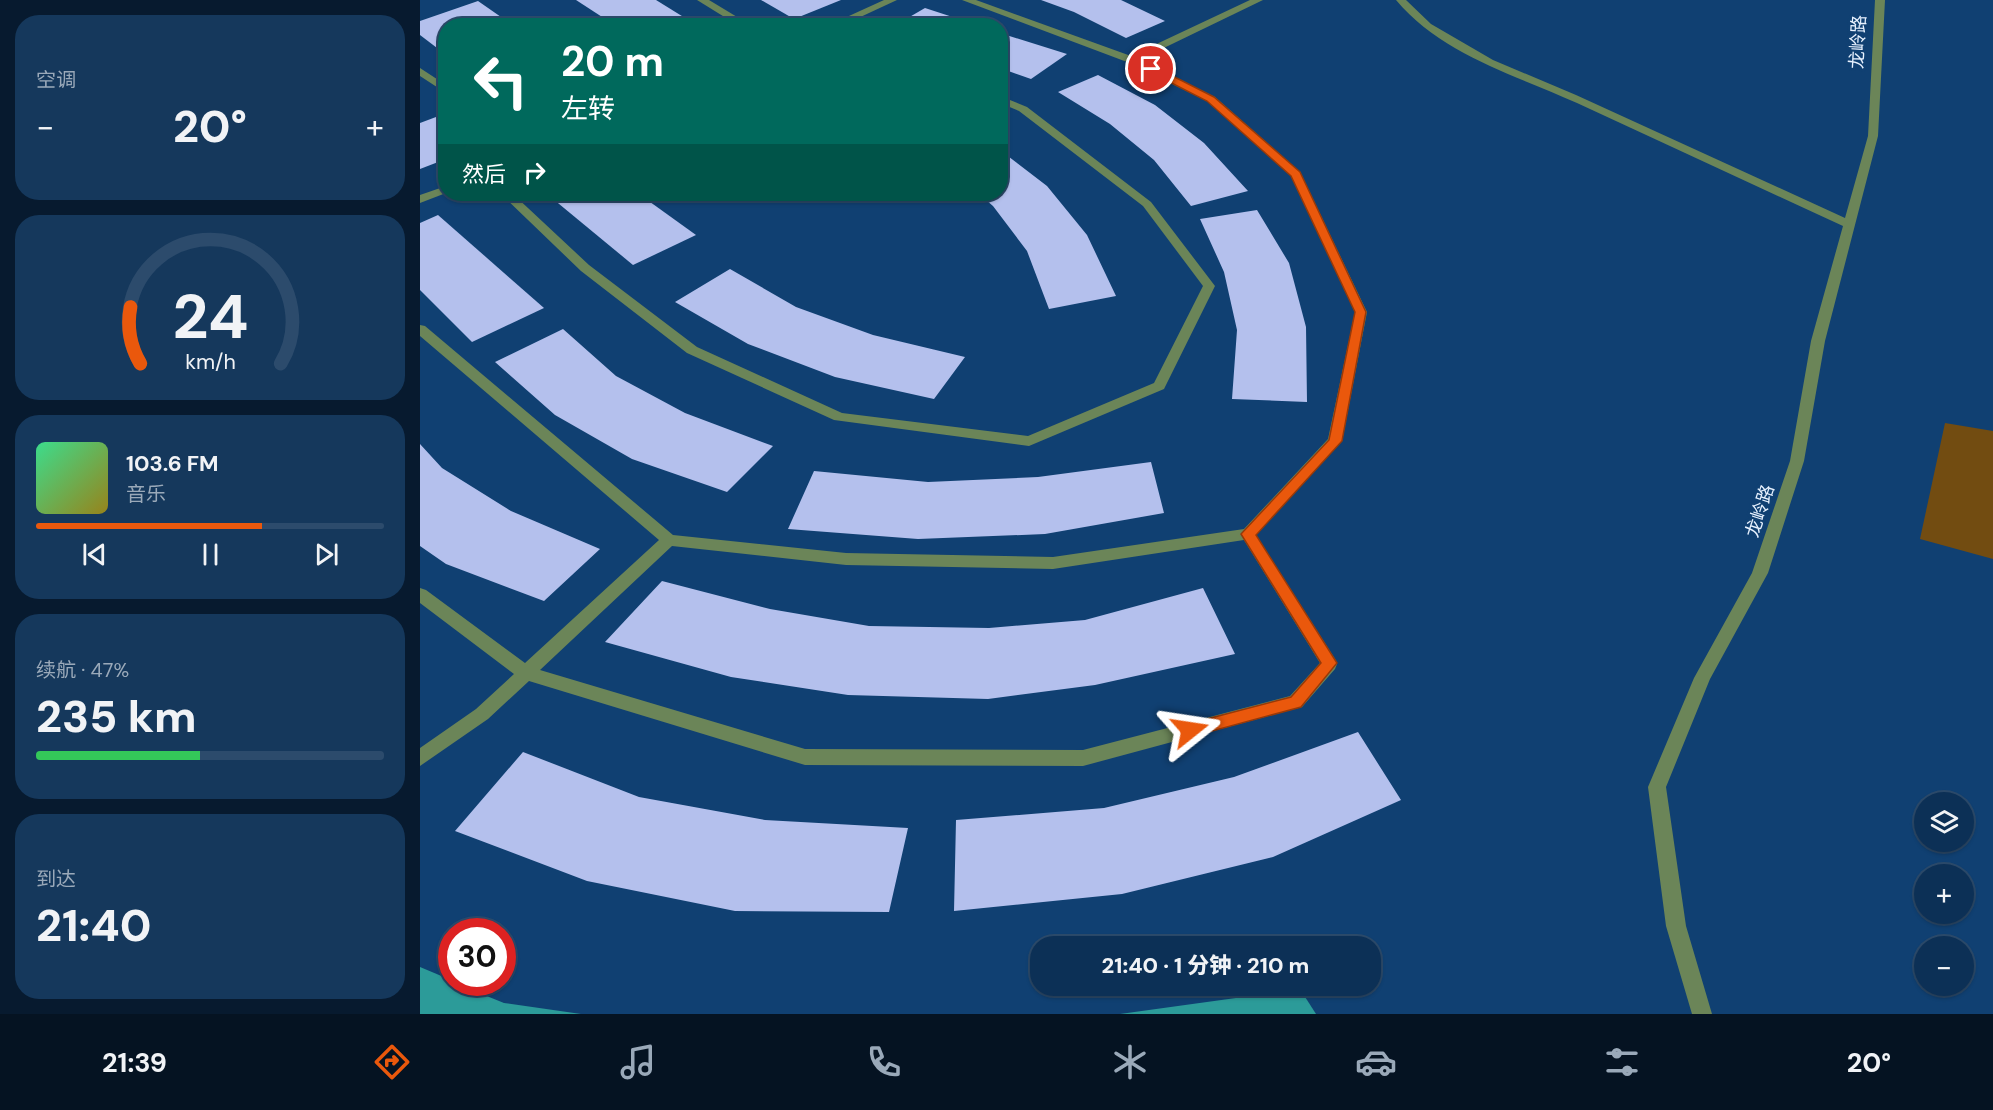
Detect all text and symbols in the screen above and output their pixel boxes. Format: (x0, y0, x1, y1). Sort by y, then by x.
street label: 龙岭路 (1845, 14, 1871, 70)
text: 20 m (561, 34, 664, 89)
icon: left (462, 42, 540, 120)
pin (1125, 43, 1176, 94)
icon: arrive (1134, 52, 1167, 85)
text: 空调 (36, 67, 76, 93)
text: 左转 (561, 91, 615, 126)
text: 20° (173, 97, 247, 156)
text: − (36, 105, 54, 148)
text: + (366, 105, 384, 148)
icon: right (518, 156, 551, 189)
text: 然后 (462, 160, 506, 189)
text: 24 (172, 276, 248, 357)
text: km/h (185, 349, 235, 377)
text: 103.6 FM (126, 449, 219, 478)
text: 音乐 (126, 481, 166, 507)
street label: 龙岭路 (1740, 482, 1780, 540)
icon: previous (78, 538, 111, 571)
icon: pause (194, 538, 227, 571)
icon: next (310, 538, 343, 571)
text: 续航 · 47% (36, 657, 129, 683)
text: 235 km (36, 687, 197, 746)
position arrow (1158, 698, 1222, 762)
map controls (1914, 792, 1974, 996)
button: layers (1914, 792, 1974, 852)
button: + (1914, 864, 1974, 924)
text: 到达 (36, 866, 76, 892)
text: 21:40 (36, 896, 152, 955)
speed limit sign: 30 (438, 918, 516, 996)
button: − (1914, 936, 1974, 996)
text: 21:40 · 1 分钟 · 210 m (1102, 951, 1309, 980)
icon: directions (371, 1041, 413, 1083)
icon: music (617, 1041, 659, 1083)
icon: phone (863, 1041, 905, 1083)
icon: climate (1109, 1041, 1151, 1083)
icon: car (1355, 1041, 1397, 1083)
icon: filters (1601, 1041, 1643, 1083)
text: 21:39 (102, 1045, 167, 1080)
text: 20° (1847, 1045, 1891, 1080)

